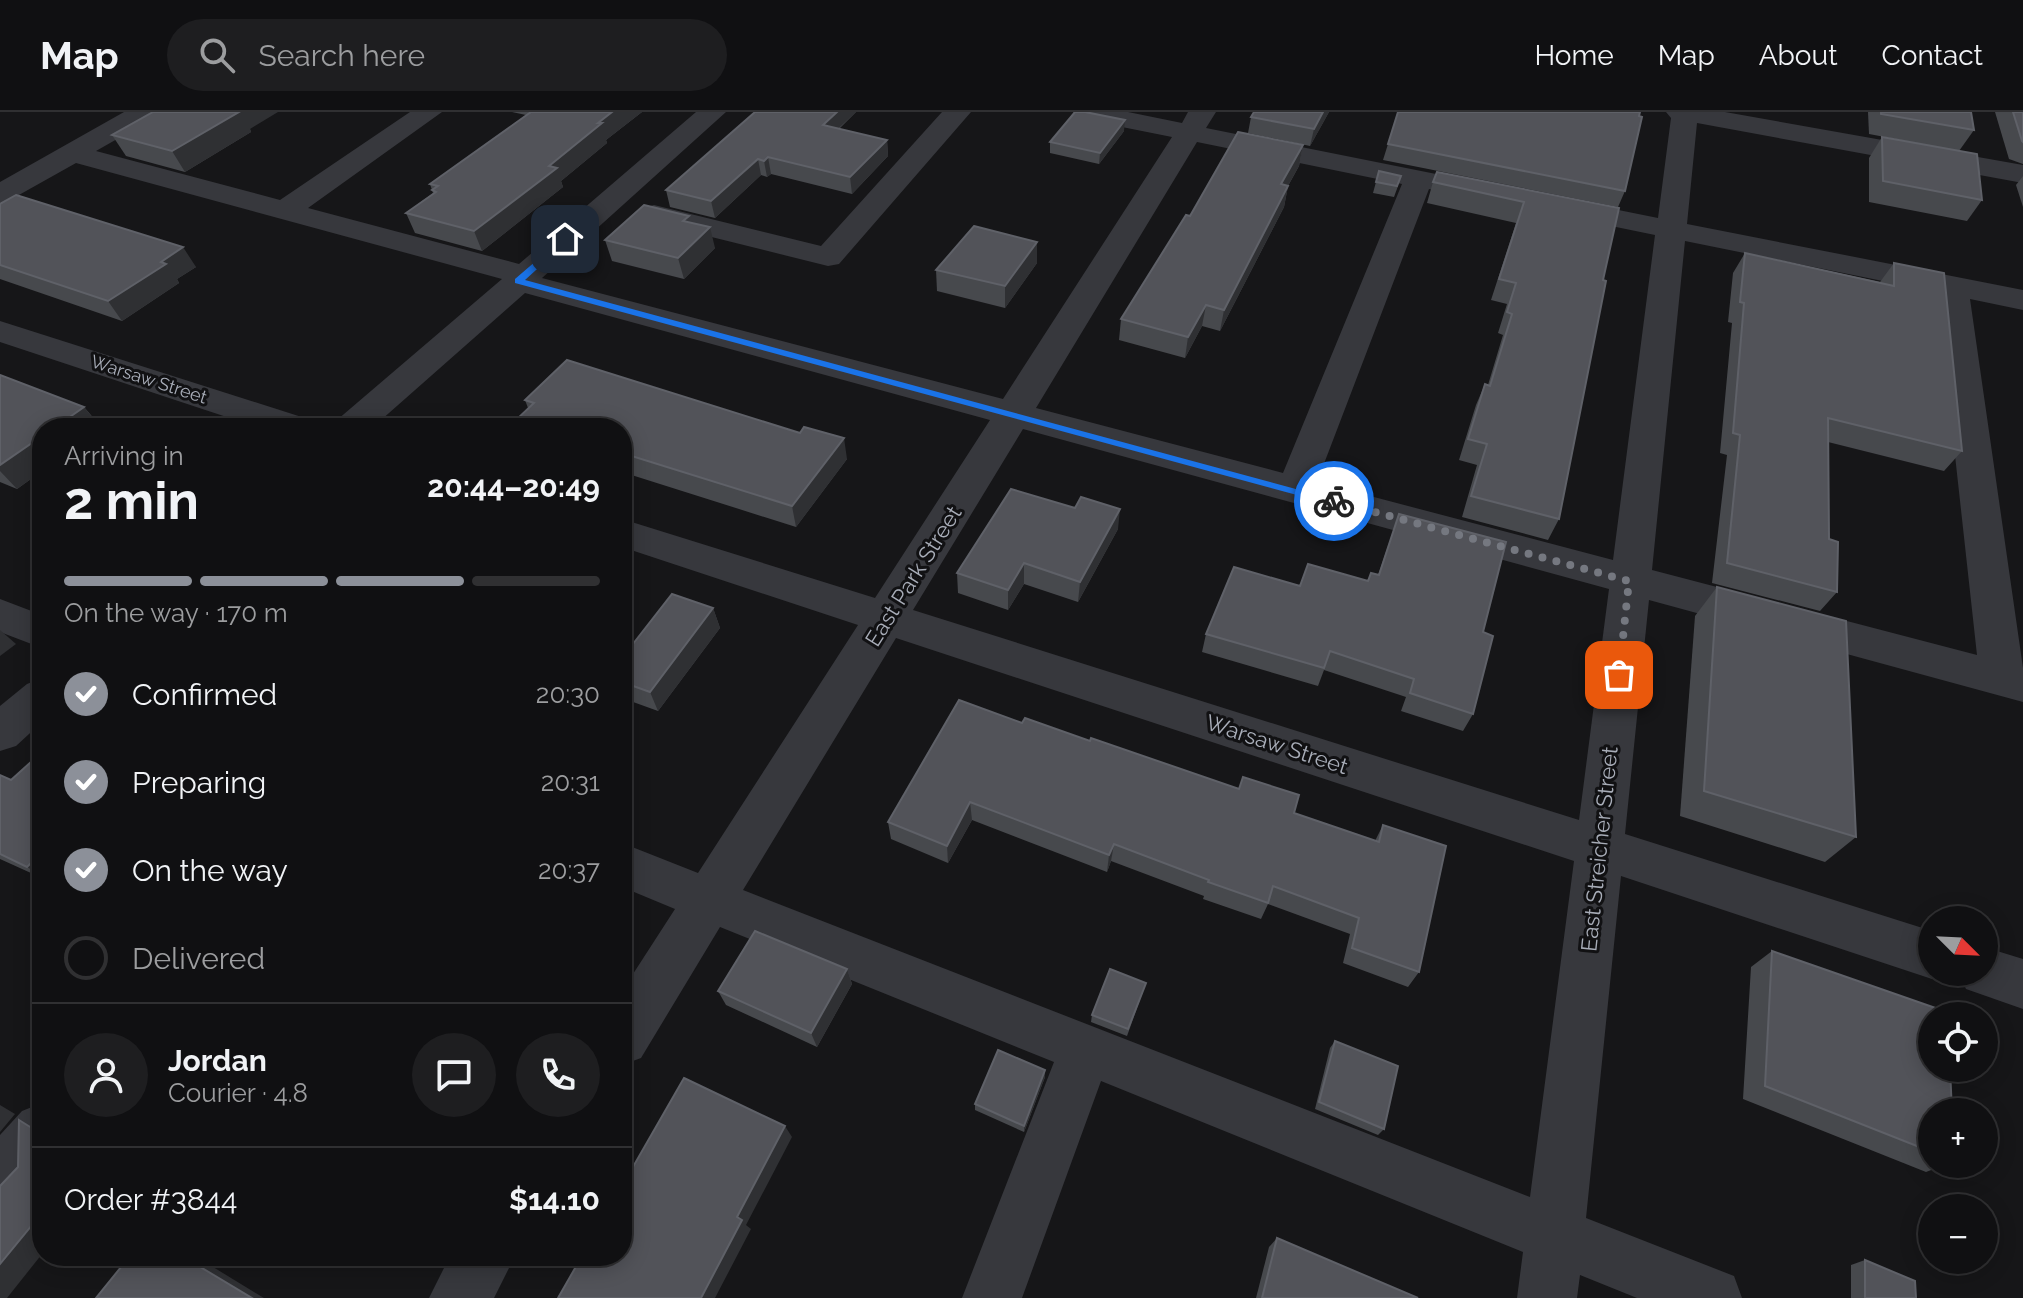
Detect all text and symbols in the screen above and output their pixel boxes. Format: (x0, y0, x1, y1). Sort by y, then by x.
search box (167, 19, 727, 91)
text: Map (40, 33, 119, 78)
icon: search (195, 33, 239, 77)
text: Search here (259, 38, 425, 73)
text: Home (1534, 39, 1614, 72)
text: Map (1658, 39, 1715, 72)
text: About (1759, 39, 1838, 72)
text: Contact (1882, 39, 1983, 72)
pin (531, 205, 599, 273)
icon: home (543, 217, 587, 261)
street label: Warsaw Street (88, 350, 210, 408)
text: Arriving in (64, 441, 184, 471)
courier (1294, 461, 1374, 541)
text: 20:44–20:49 (427, 469, 600, 504)
text: 2 min (64, 470, 199, 531)
icon: bike (1312, 479, 1356, 523)
street label: East Park Street (859, 501, 967, 651)
text: On the way · 170 m (64, 598, 288, 628)
pin (1585, 641, 1653, 709)
icon: bag (1597, 653, 1641, 697)
icon: check (64, 672, 108, 716)
text: Confirmed (132, 677, 277, 712)
text: 20:30 (536, 679, 600, 709)
street label: Warsaw Street (1203, 709, 1352, 779)
street label: East Streicher Street (1575, 744, 1623, 953)
icon: check (64, 760, 108, 804)
text: Preparing (132, 765, 266, 800)
text: 20:31 (541, 767, 600, 797)
icon: check (64, 848, 108, 892)
text: On the way (132, 853, 288, 888)
text: 20:37 (538, 855, 600, 885)
north arrow (1918, 906, 1998, 986)
map controls (1918, 906, 1998, 1274)
text: Delivered (132, 941, 265, 976)
button: locate (1918, 1002, 1998, 1082)
button: person (64, 1033, 148, 1117)
button: chat (412, 1033, 496, 1117)
button: phone (516, 1033, 600, 1117)
text: Jordan (168, 1043, 267, 1078)
text: Courier · 4.8 (168, 1078, 308, 1108)
button: + (1918, 1098, 1998, 1178)
text: Order #3844 (64, 1182, 237, 1217)
text: $14.10 (509, 1182, 600, 1217)
button: − (1918, 1194, 1998, 1274)

